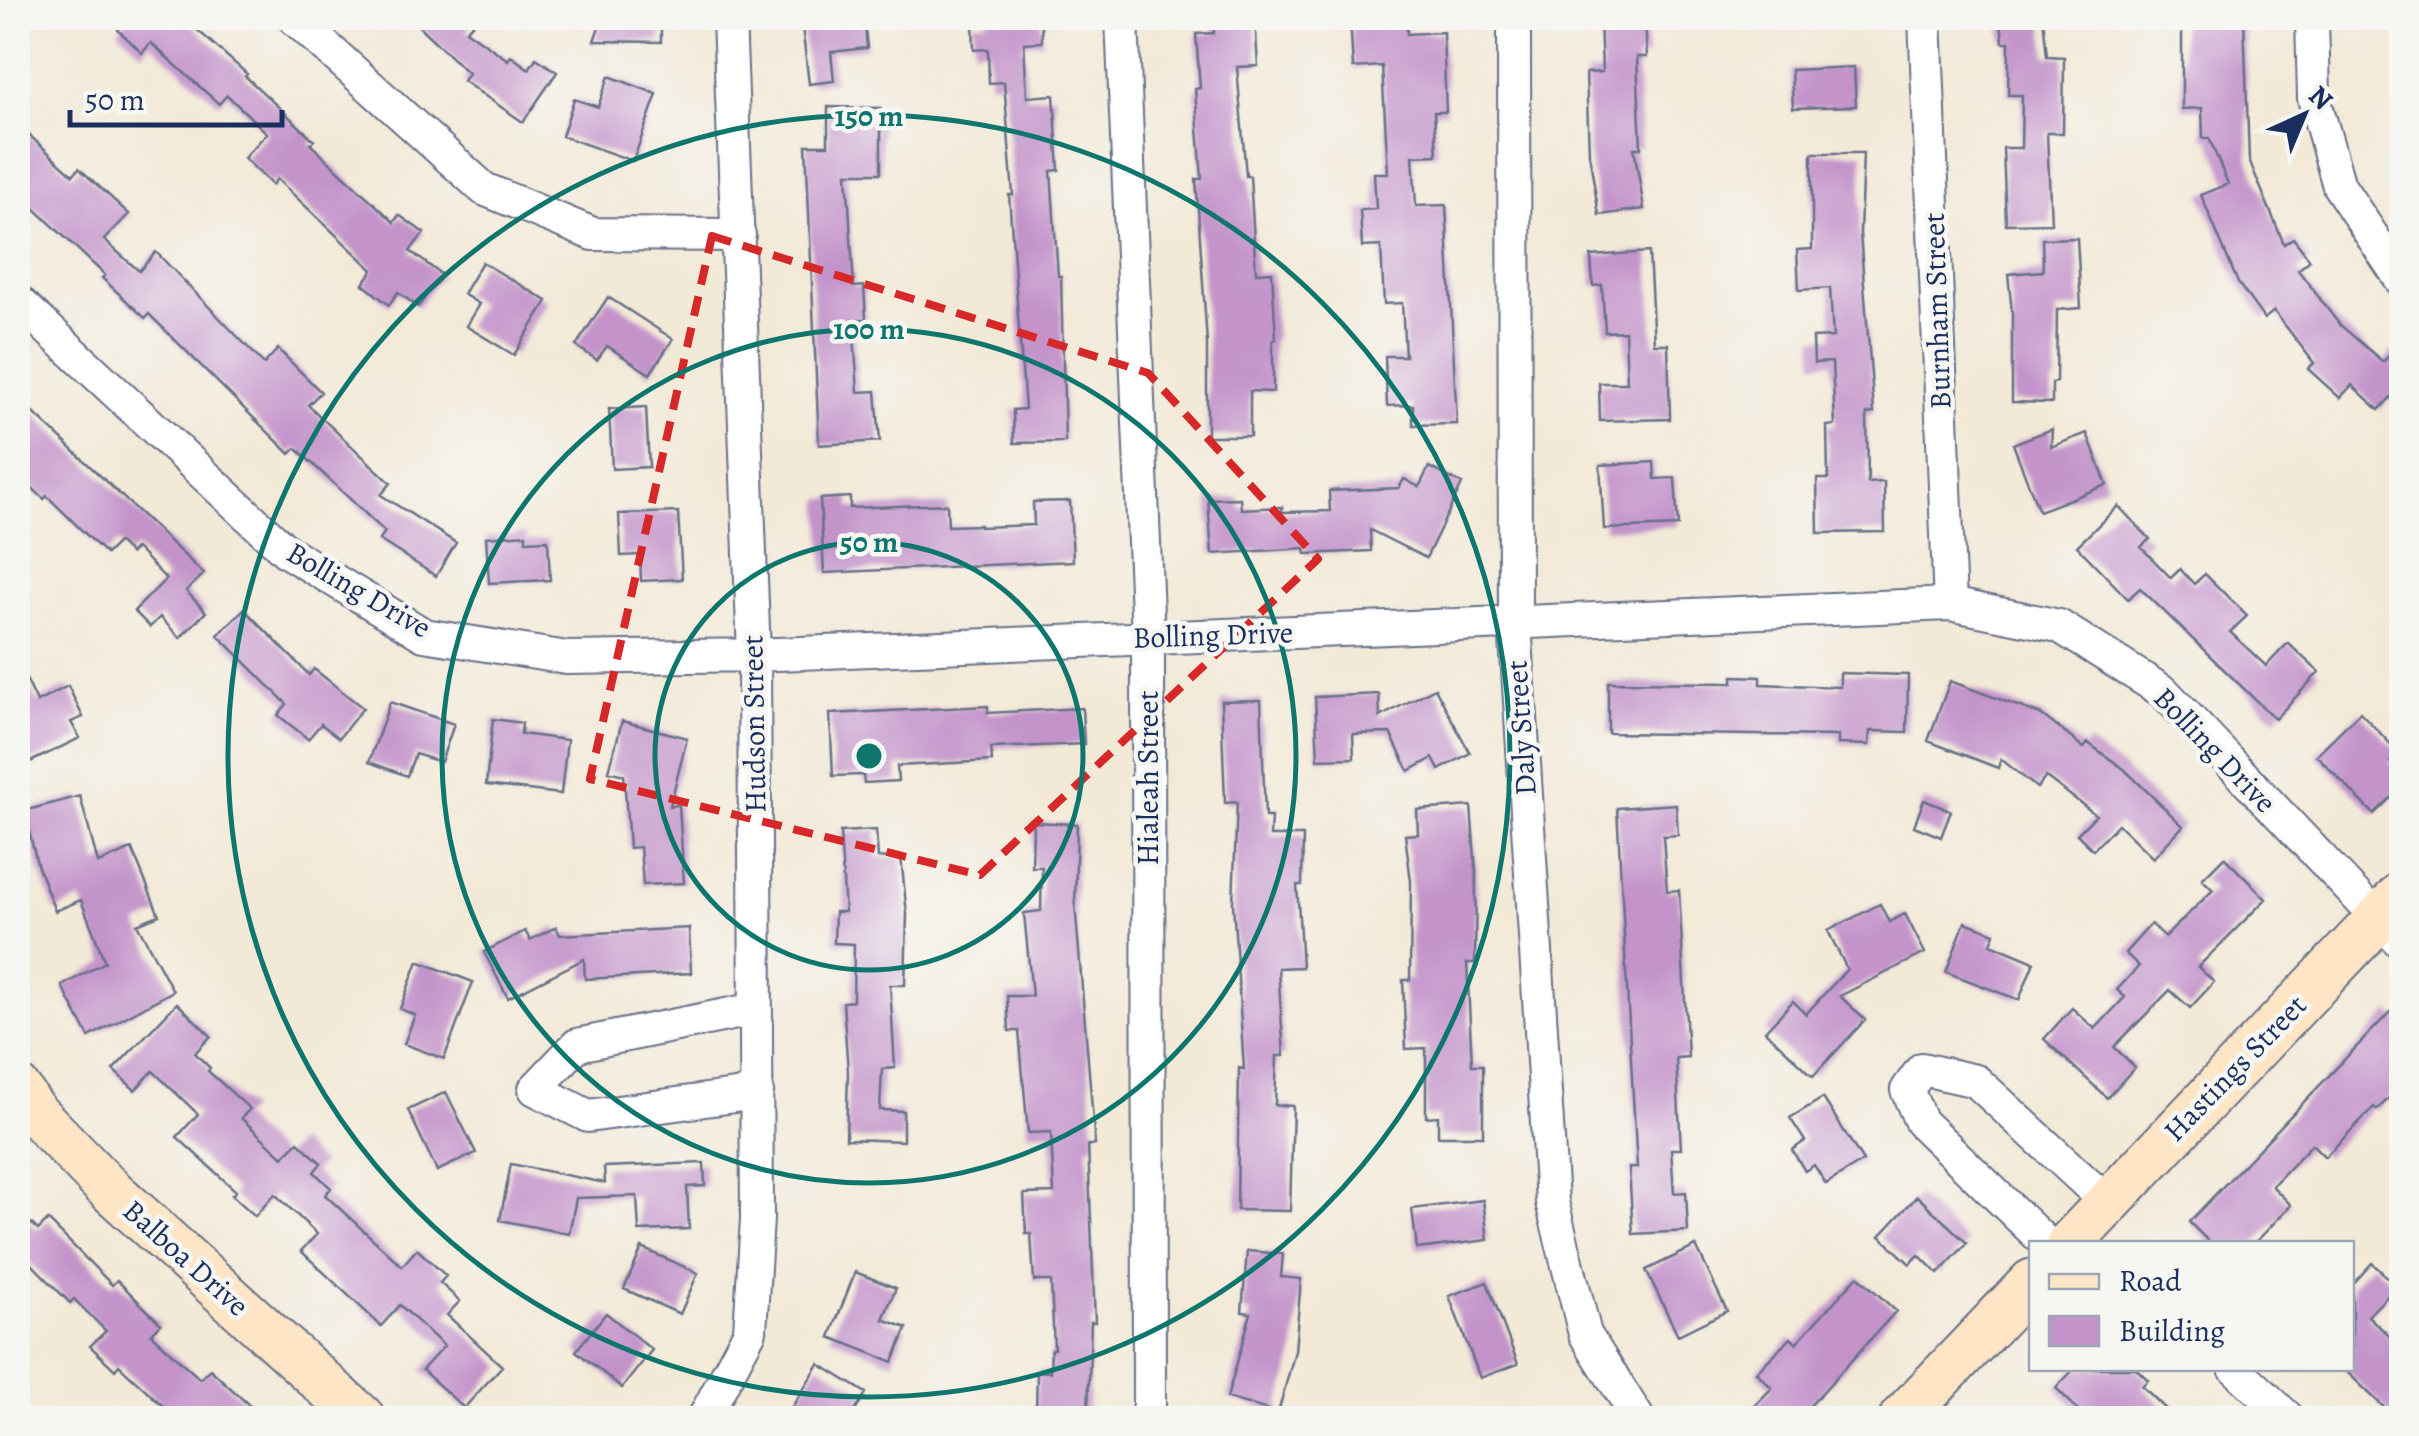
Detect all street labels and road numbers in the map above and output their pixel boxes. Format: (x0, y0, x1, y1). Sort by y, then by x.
street label: Burnham Street (1914, 212, 1960, 410)
street label: Bolling Drive (280, 533, 438, 647)
street label: Bolling Drive (1132, 612, 1294, 658)
street label: Hudson Street (732, 635, 776, 813)
street label: Daly Street (1496, 659, 1546, 797)
street label: Bolling Drive (2145, 678, 2285, 822)
street label: Hialeah Street (1128, 690, 1168, 866)
street label: Hastings Street (2155, 986, 2315, 1150)
street label: Balboa Drive (114, 1191, 258, 1325)

